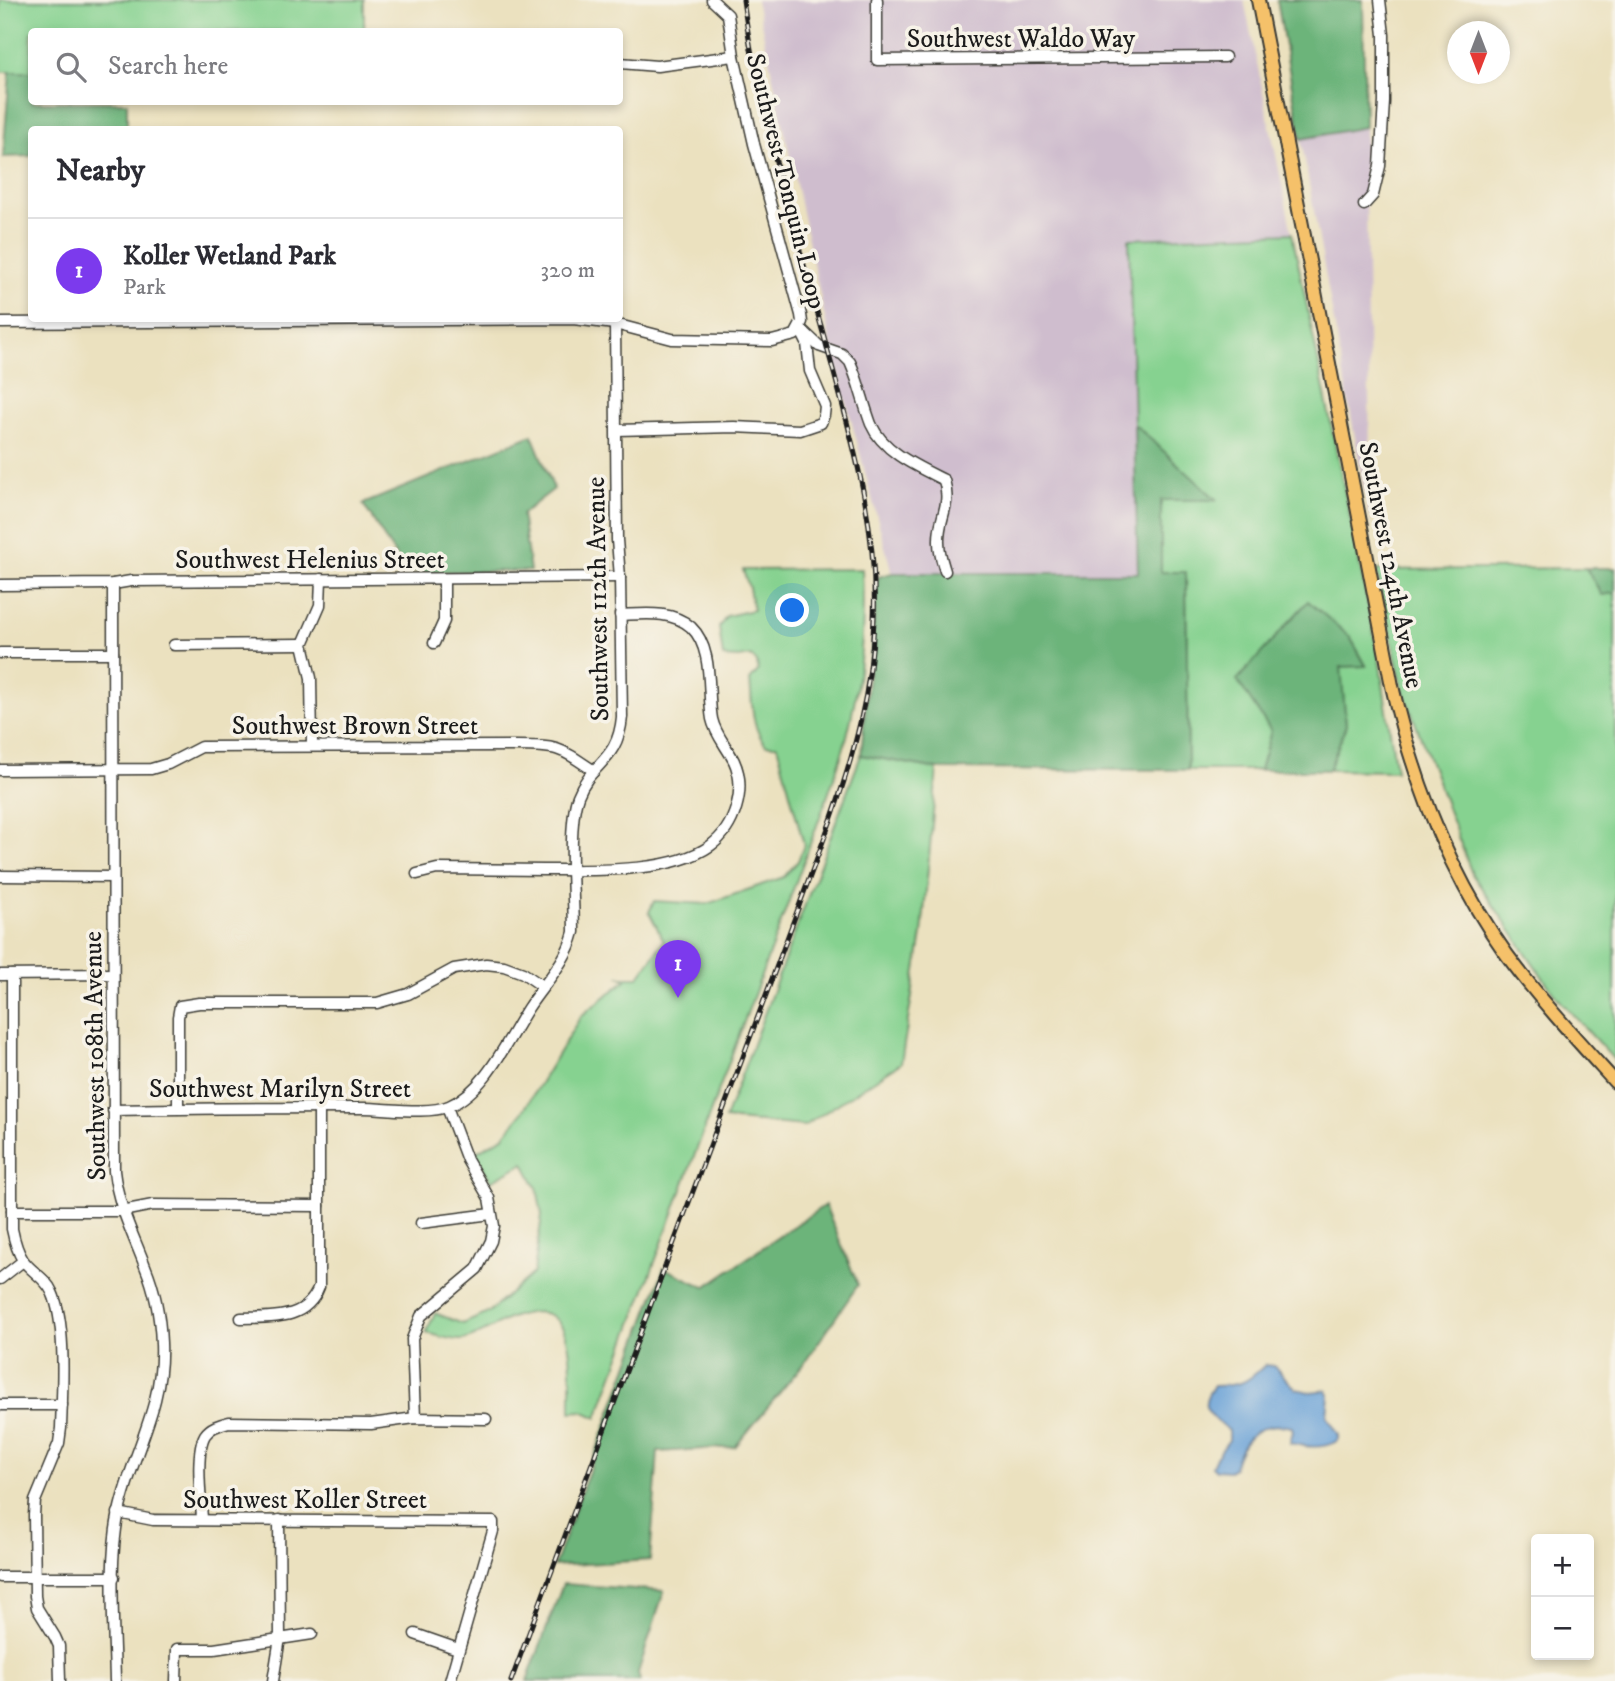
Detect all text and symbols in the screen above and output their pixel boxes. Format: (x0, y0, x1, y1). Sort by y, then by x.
north arrow (1447, 21, 1510, 84)
street label: Southwest Waldo Way (907, 23, 1136, 56)
search box (28, 28, 623, 105)
icon: search (52, 48, 90, 86)
text: Search here (108, 50, 228, 83)
street label: Southwest Tonquin Loop (738, 50, 833, 312)
text: Nearby (56, 153, 145, 190)
text: Koller Wetland Park (123, 240, 336, 273)
text: 1 (75, 256, 83, 285)
text: 320 m (541, 256, 595, 285)
text: Park (123, 273, 166, 302)
street label: Southwest 124th Avenue (1350, 439, 1431, 691)
street label: Southwest 112th Avenue (580, 476, 617, 722)
street label: Southwest Helenius Street (175, 544, 445, 577)
your location (775, 593, 809, 627)
street label: Southwest Brown Street (232, 710, 478, 743)
street label: Southwest 108th Avenue (77, 931, 114, 1181)
pin: 1 (655, 940, 701, 998)
street label: Southwest Marilyn Street (149, 1073, 411, 1106)
street label: Southwest Koller Street (183, 1484, 427, 1517)
map controls (1531, 1534, 1594, 1660)
button: + (1531, 1534, 1594, 1597)
button: − (1531, 1597, 1594, 1660)

